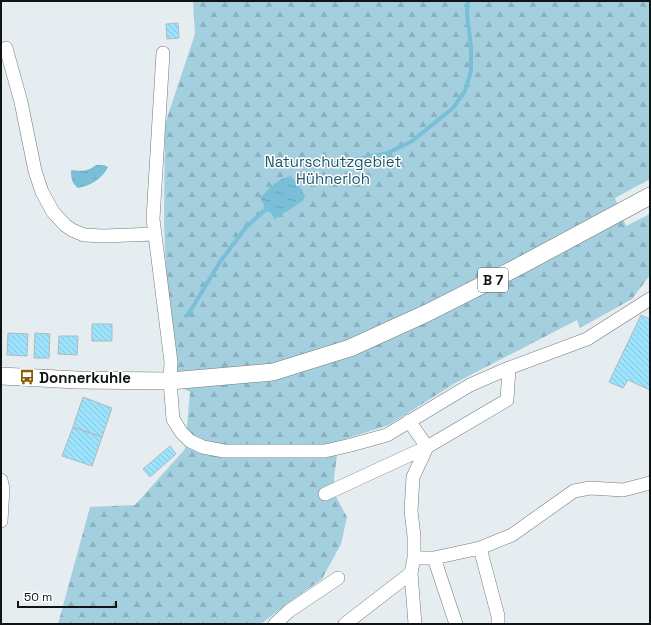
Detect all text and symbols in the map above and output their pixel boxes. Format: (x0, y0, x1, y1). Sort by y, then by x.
park label: Naturschutzgebiet Hühnerloh (265, 152, 401, 188)
road number: B 7 (478, 268, 508, 292)
bus stop icon: Donnerkuhle (18, 368, 36, 386)
place label: Donnerkuhle (39, 368, 131, 387)
scale bar (18, 583, 116, 609)
text: 50 m (24, 589, 52, 605)

